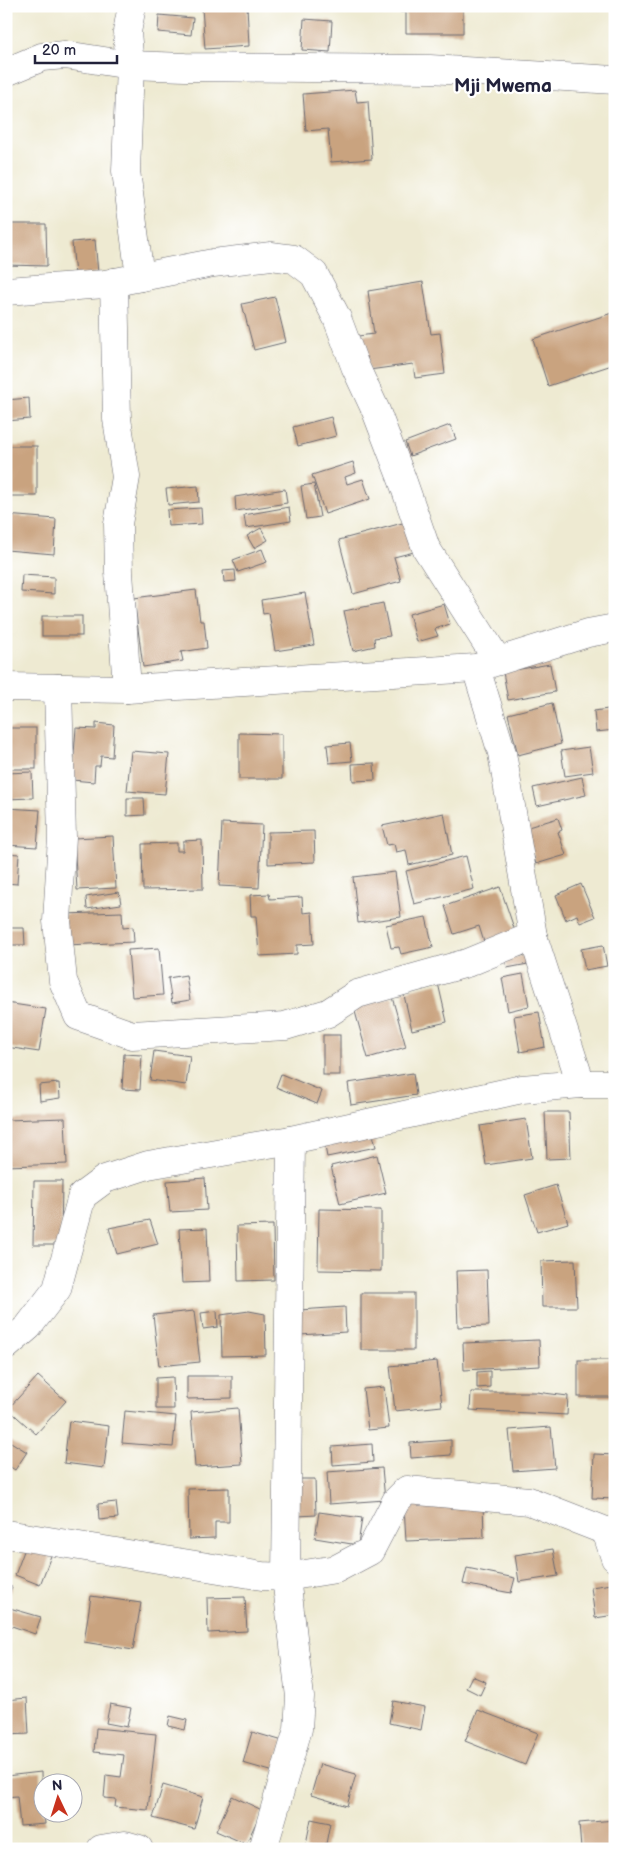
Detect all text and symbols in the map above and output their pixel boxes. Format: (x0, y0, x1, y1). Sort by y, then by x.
scale bar (35, 32, 118, 64)
text: 20 m (42, 41, 76, 60)
district label: Mji Mwema (454, 75, 552, 98)
north arrow (32, 1772, 82, 1822)
text: N (51, 1777, 63, 1794)

